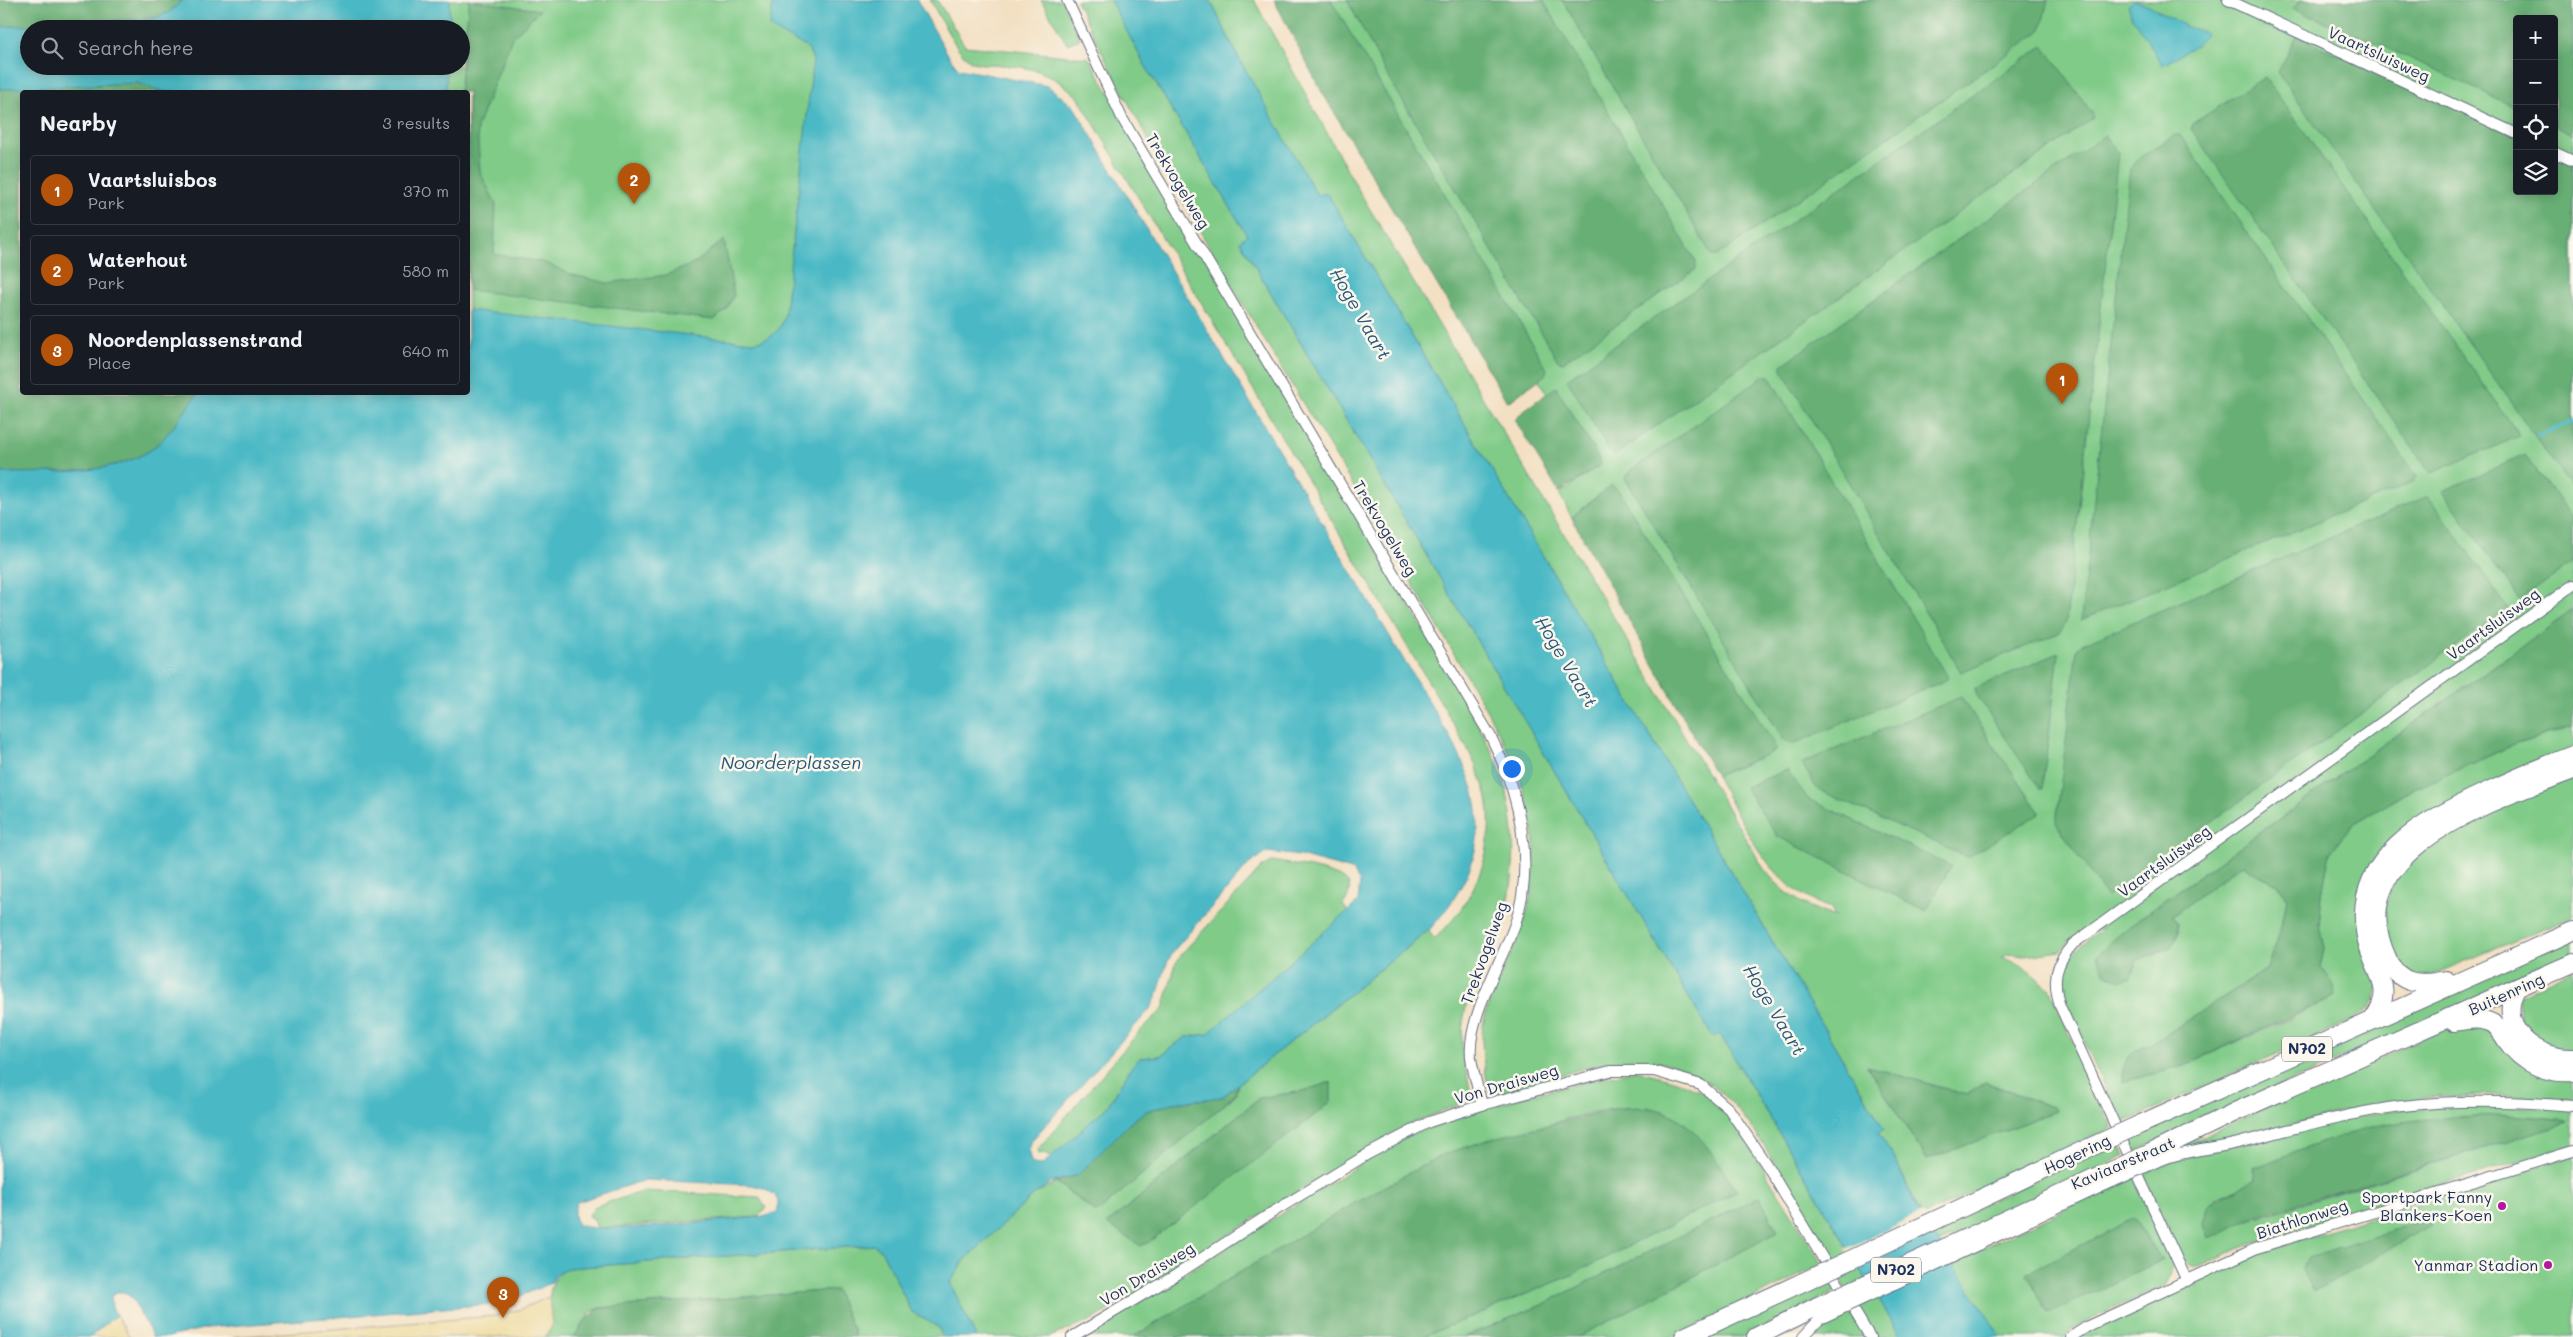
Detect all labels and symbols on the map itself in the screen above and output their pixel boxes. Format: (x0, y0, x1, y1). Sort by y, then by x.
street label: Vaartsluisweg (2325, 21, 2434, 86)
street label: Trekvogelweg (1142, 129, 1215, 232)
pin: 2 (618, 163, 650, 204)
water label: Hoge Vaart (1325, 263, 1397, 364)
pin: 1 (2046, 363, 2078, 404)
street label: Trekvogelweg (1349, 476, 1422, 579)
street label: Vaartsluisweg (2442, 583, 2543, 664)
water label: Hoge Vaart (1530, 611, 1603, 711)
water label: Noorderplassen (721, 750, 861, 774)
your location (1499, 756, 1525, 782)
street label: Vaartsluisweg (2113, 820, 2214, 901)
street label: Trekvogelweg (1455, 898, 1512, 1007)
water label: Hoge Vaart (1738, 959, 1811, 1059)
street label: Buitenring (2465, 968, 2547, 1020)
road number: N702 (2282, 1036, 2332, 1062)
street label: Von Draisweg (1452, 1059, 1560, 1108)
street label: Hogering (2040, 1129, 2113, 1178)
street label: Kaviaarstraat (2068, 1131, 2178, 1194)
place label: Sportpark Fanny Blankers-Koen (2362, 1186, 2492, 1225)
street label: Biathlonweg (2253, 1194, 2350, 1243)
marker: Sportpark Fanny Blankers-Koen (2496, 1200, 2508, 1212)
street label: Von Draisweg (1095, 1237, 1198, 1310)
place label: Yanmar Stadion (2413, 1254, 2538, 1275)
road number: N702 (1871, 1258, 1921, 1282)
marker: Yanmar Stadion (2542, 1259, 2554, 1271)
pin: 3 (487, 1277, 519, 1318)

